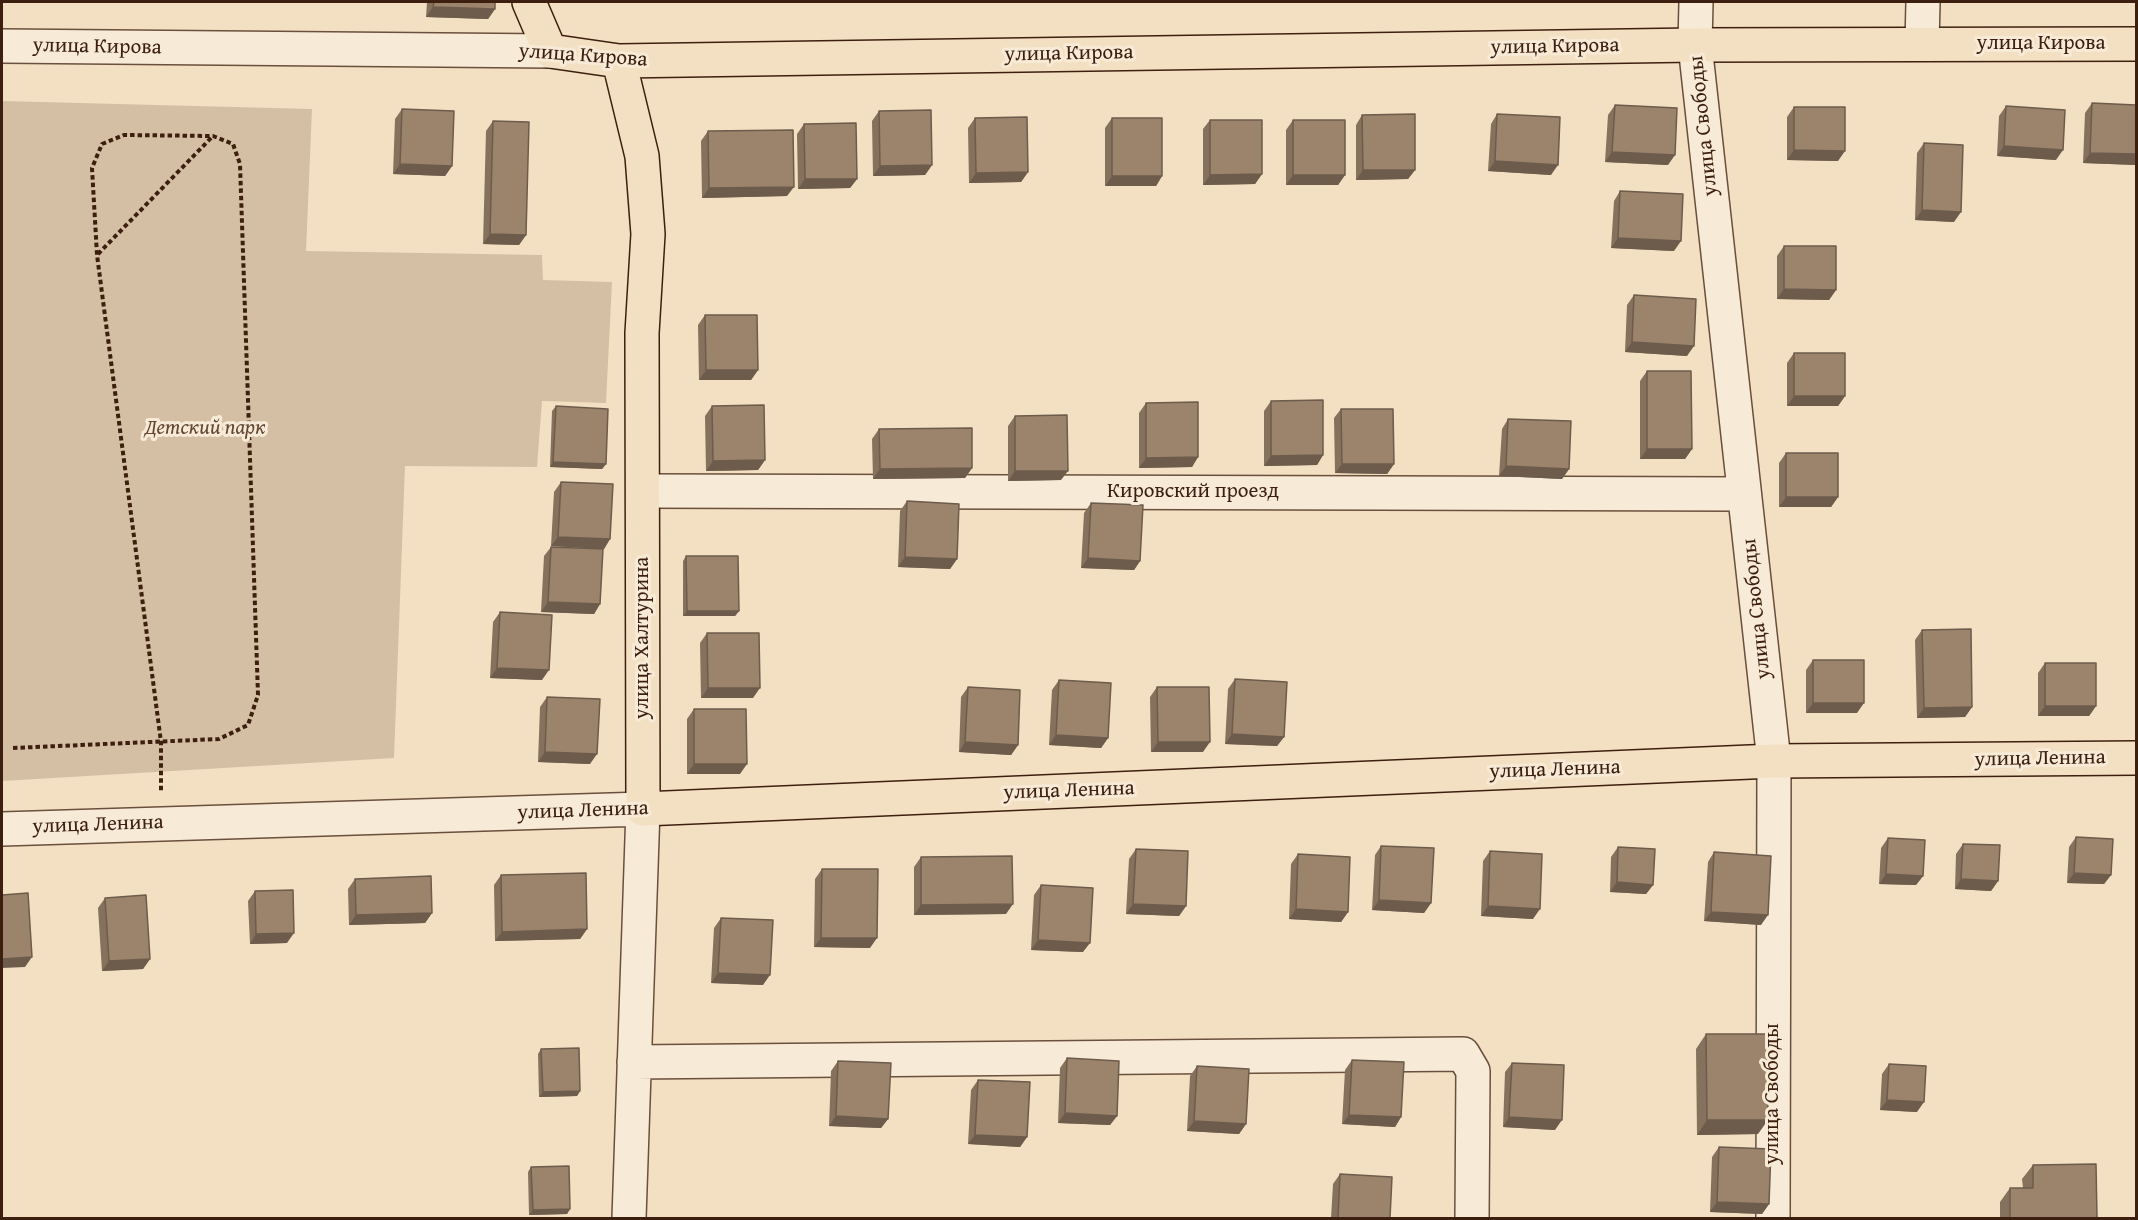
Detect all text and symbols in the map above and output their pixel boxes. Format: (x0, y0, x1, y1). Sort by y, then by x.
street label: улица Кирова (1977, 31, 2105, 57)
street label: улица Кирова (32, 33, 162, 61)
street label: улица Кирова (1490, 33, 1620, 61)
street label: улица Кирова (518, 39, 648, 73)
street label: улица Кирова (1004, 40, 1134, 68)
street label: улица Свободы (1684, 54, 1724, 198)
park label: Детский парк (144, 416, 266, 442)
street label: Кировский проезд (1107, 479, 1279, 505)
street label: улица Свободы (1737, 537, 1777, 681)
street label: улица Халтурина (630, 557, 656, 719)
street label: улица Ленина (1974, 745, 2106, 773)
street label: улица Ленина (1489, 755, 1621, 785)
street label: улица Ленина (1003, 776, 1135, 806)
street label: улица Ленина (517, 796, 649, 826)
street label: улица Ленина (32, 810, 164, 840)
street label: улица Свободы (1760, 1023, 1786, 1165)

